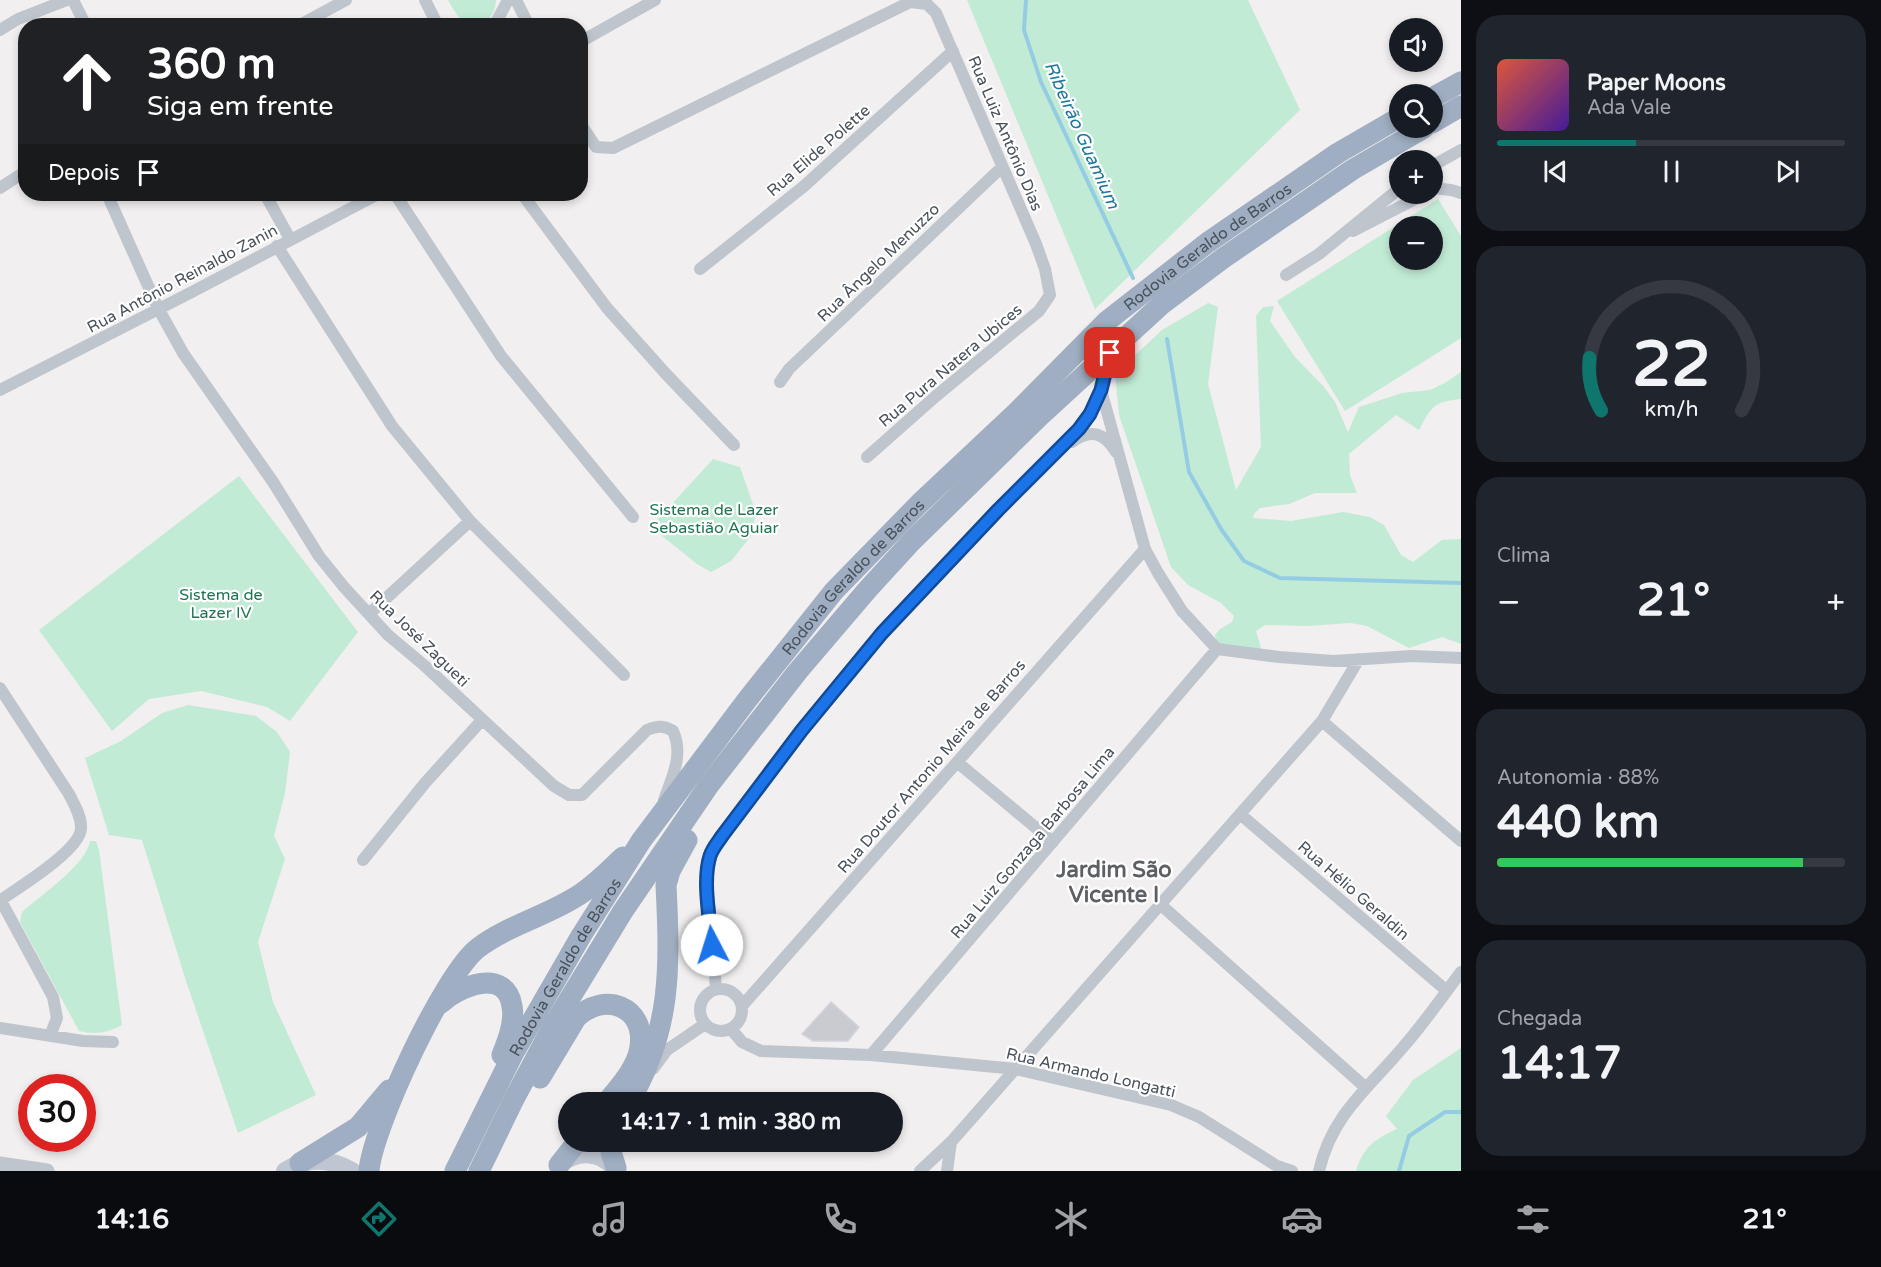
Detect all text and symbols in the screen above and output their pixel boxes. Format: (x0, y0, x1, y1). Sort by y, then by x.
map controls (1389, 18, 1443, 270)
button: sound (1389, 18, 1443, 72)
text: 360 m (147, 39, 276, 90)
icon: ahead (48, 42, 126, 120)
street label: Rua Luiz Antônio Dias (963, 53, 1047, 214)
water label: Ribeirão Guamium (1040, 58, 1125, 213)
text: Paper Moons (1587, 70, 1726, 96)
button: search (1389, 84, 1443, 138)
text: Siga em frente (147, 90, 334, 123)
text: Ada Vale (1587, 96, 1671, 120)
street label: Rua Elide Polette (763, 100, 874, 201)
button: + (1389, 150, 1443, 204)
icon: previous (1539, 155, 1572, 188)
icon: pause (1655, 155, 1688, 188)
icon: next (1771, 155, 1804, 188)
icon: arrive (132, 156, 165, 189)
text: Depois (48, 160, 120, 186)
street label: Rodovia Geraldo de Barros (1120, 179, 1296, 315)
street label: Rua Ângelo Menuzzo (813, 199, 944, 326)
button: − (1389, 216, 1443, 270)
street label: Rua Antônio Reinaldo Zanin (84, 220, 281, 338)
street label: Rua Pura Natera Ubices (875, 300, 1026, 432)
pin (1084, 327, 1135, 378)
text: 22 (1632, 328, 1710, 403)
icon: arrive (1093, 336, 1126, 369)
text: km/h (1644, 397, 1698, 423)
street label: Rodovia Geraldo de Barros (778, 495, 929, 660)
park label: Sistema de Lazer Sebastião Aguiar (649, 500, 780, 538)
text: Clima (1497, 544, 1550, 568)
text: 21° (1637, 574, 1710, 628)
text: − (1497, 583, 1521, 622)
text: + (1826, 583, 1845, 622)
park label: Sistema de Lazer IV (179, 585, 263, 623)
street label: Rua José Zagueti (365, 586, 473, 691)
street label: Rua Doutor Antonio Meira de Barros (833, 656, 1030, 878)
street label: Rua Luiz Gonzaga Barbosa Lima (946, 742, 1119, 943)
text: Autonomia · 88% (1497, 766, 1659, 790)
text: 440 km (1497, 796, 1659, 850)
street label: Rua Hélio Geraldin (1294, 837, 1413, 945)
district label: Jardim São Vicente I (1055, 857, 1172, 908)
street label: Rodovia Geraldo de Barros (505, 874, 626, 1060)
position arrow (680, 913, 744, 977)
text: Chegada (1497, 1007, 1582, 1031)
text: 14:17 (1497, 1037, 1622, 1091)
street label: Rua Armando Longatti (1004, 1044, 1178, 1102)
speed limit sign: 30 (18, 1074, 96, 1152)
text: 14:17 · 1 min · 380 m (620, 1109, 841, 1135)
icon: directions (358, 1198, 400, 1240)
icon: music (589, 1198, 631, 1240)
icon: phone (819, 1198, 861, 1240)
icon: climate (1050, 1198, 1092, 1240)
icon: car (1281, 1198, 1323, 1240)
icon: filters (1512, 1198, 1554, 1240)
text: 14:16 (94, 1203, 169, 1236)
text: 21° (1742, 1203, 1787, 1236)

